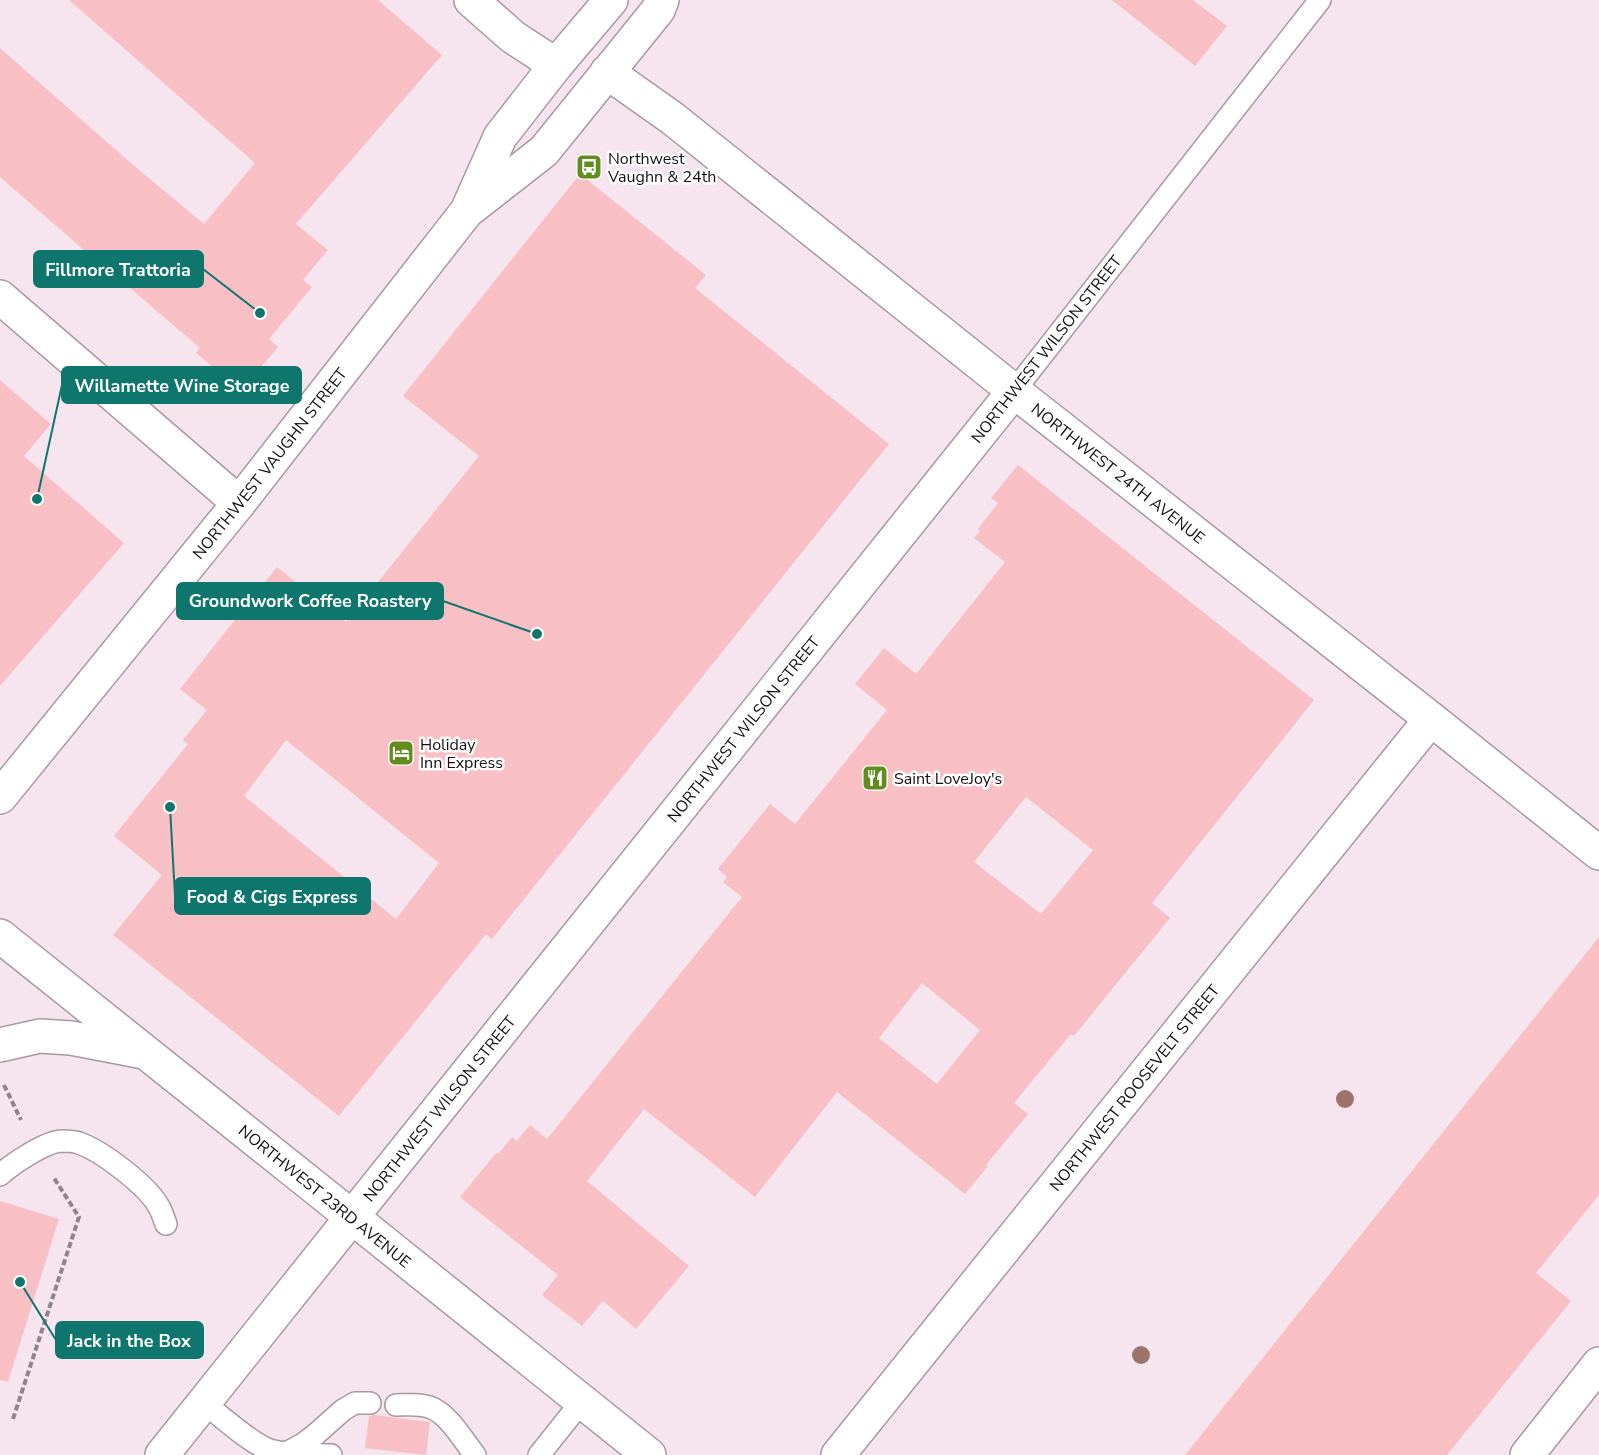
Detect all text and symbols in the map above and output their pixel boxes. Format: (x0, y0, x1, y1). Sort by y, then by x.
place label: Northwest Vaughn & 24th (607, 148, 716, 188)
bus stop icon: Northwest Vaughn & 24th (574, 152, 604, 182)
callout: Fillmore Trattoria (34, 251, 203, 287)
street label: NORTHWEST WILSON STREET (967, 251, 1127, 448)
text: Fillmore Trattoria (45, 258, 191, 282)
street label: NORTHWEST VAUGHN STREET (188, 363, 353, 564)
callout: Willamette Wine Storage (62, 367, 301, 403)
text: Willamette Wine Storage (75, 374, 290, 398)
street label: NORTHWEST 24TH AVENUE (1026, 399, 1209, 549)
callout: Groundwork Coffee Roastery (177, 583, 443, 619)
text: Groundwork Coffee Roastery (189, 589, 432, 613)
street label: NORTHWEST WILSON STREET (663, 632, 826, 827)
place label: Holiday Inn Express (420, 734, 503, 774)
hotel icon: Holiday Inn Express (386, 738, 416, 768)
restaurant icon: Saint LoveJoy's (860, 763, 890, 793)
place label: Saint LoveJoy's (894, 768, 1002, 790)
callout: Food & Cigs Express (175, 878, 370, 914)
text: Food & Cigs Express (186, 885, 358, 909)
street label: NORTHWEST ROOSEVELT STREET (1045, 980, 1225, 1196)
street label: NORTHWEST WILSON STREET (359, 1011, 522, 1207)
street label: NORTHWEST 23RD AVENUE (233, 1120, 415, 1273)
callout: Jack in the Box (56, 1322, 203, 1358)
text: Jack in the Box (66, 1329, 191, 1353)

